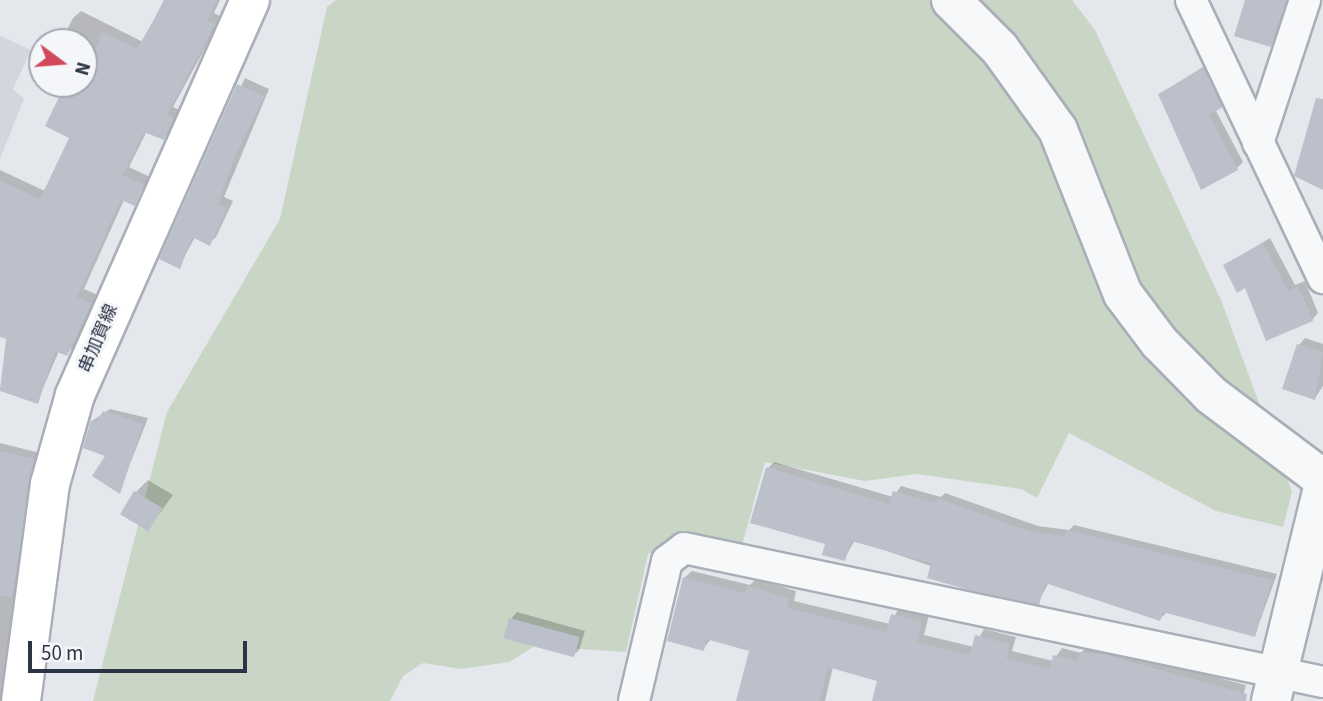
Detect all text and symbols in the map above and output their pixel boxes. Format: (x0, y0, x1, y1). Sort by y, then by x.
north arrow (28, 28, 98, 98)
text: N (67, 59, 96, 78)
street label: 串加賀線 (75, 302, 123, 376)
scale bar (32, 628, 250, 672)
text: 50 m (41, 638, 83, 668)

